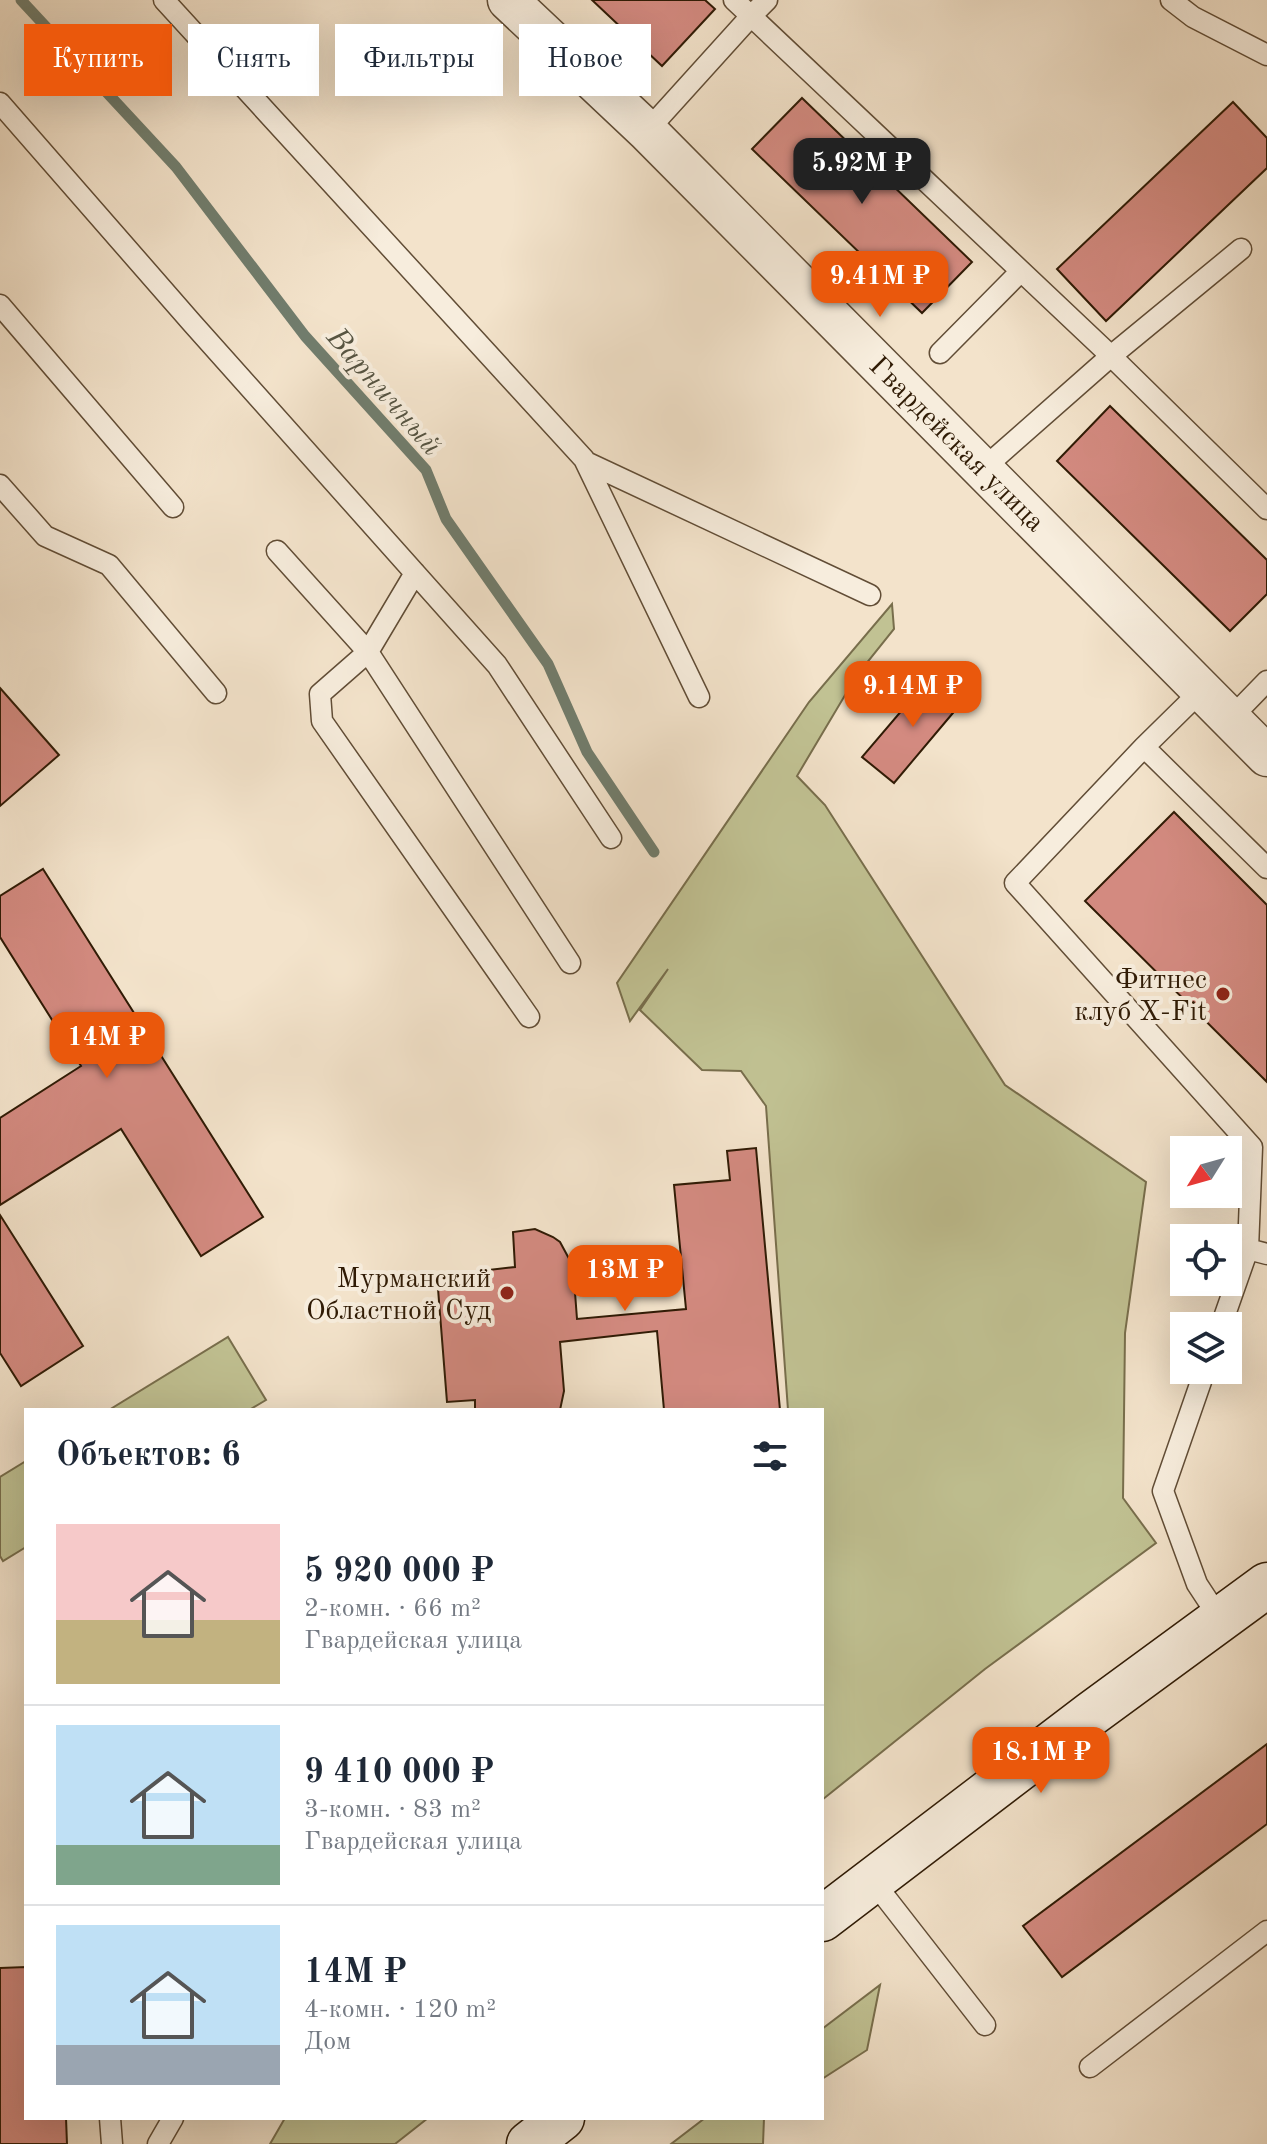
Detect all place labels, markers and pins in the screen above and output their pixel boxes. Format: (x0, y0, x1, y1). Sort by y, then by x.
pin: 5.92M ₽ (788, 138, 936, 206)
pin: 9.41M ₽ (806, 251, 954, 319)
pin: 9.14M ₽ (839, 661, 987, 729)
place label: Фитнес клуб X-Fit (1075, 967, 1207, 1027)
marker: Фитнес клуб X-Fit (1214, 985, 1232, 1003)
pin: 14M ₽ (51, 1012, 163, 1080)
pin: 13M ₽ (569, 1245, 681, 1313)
place label: Мурманский Областной Суд (306, 1266, 491, 1326)
marker: Мурманский Областной Суд (498, 1284, 516, 1302)
pin: 18.1M ₽ (967, 1727, 1115, 1795)

